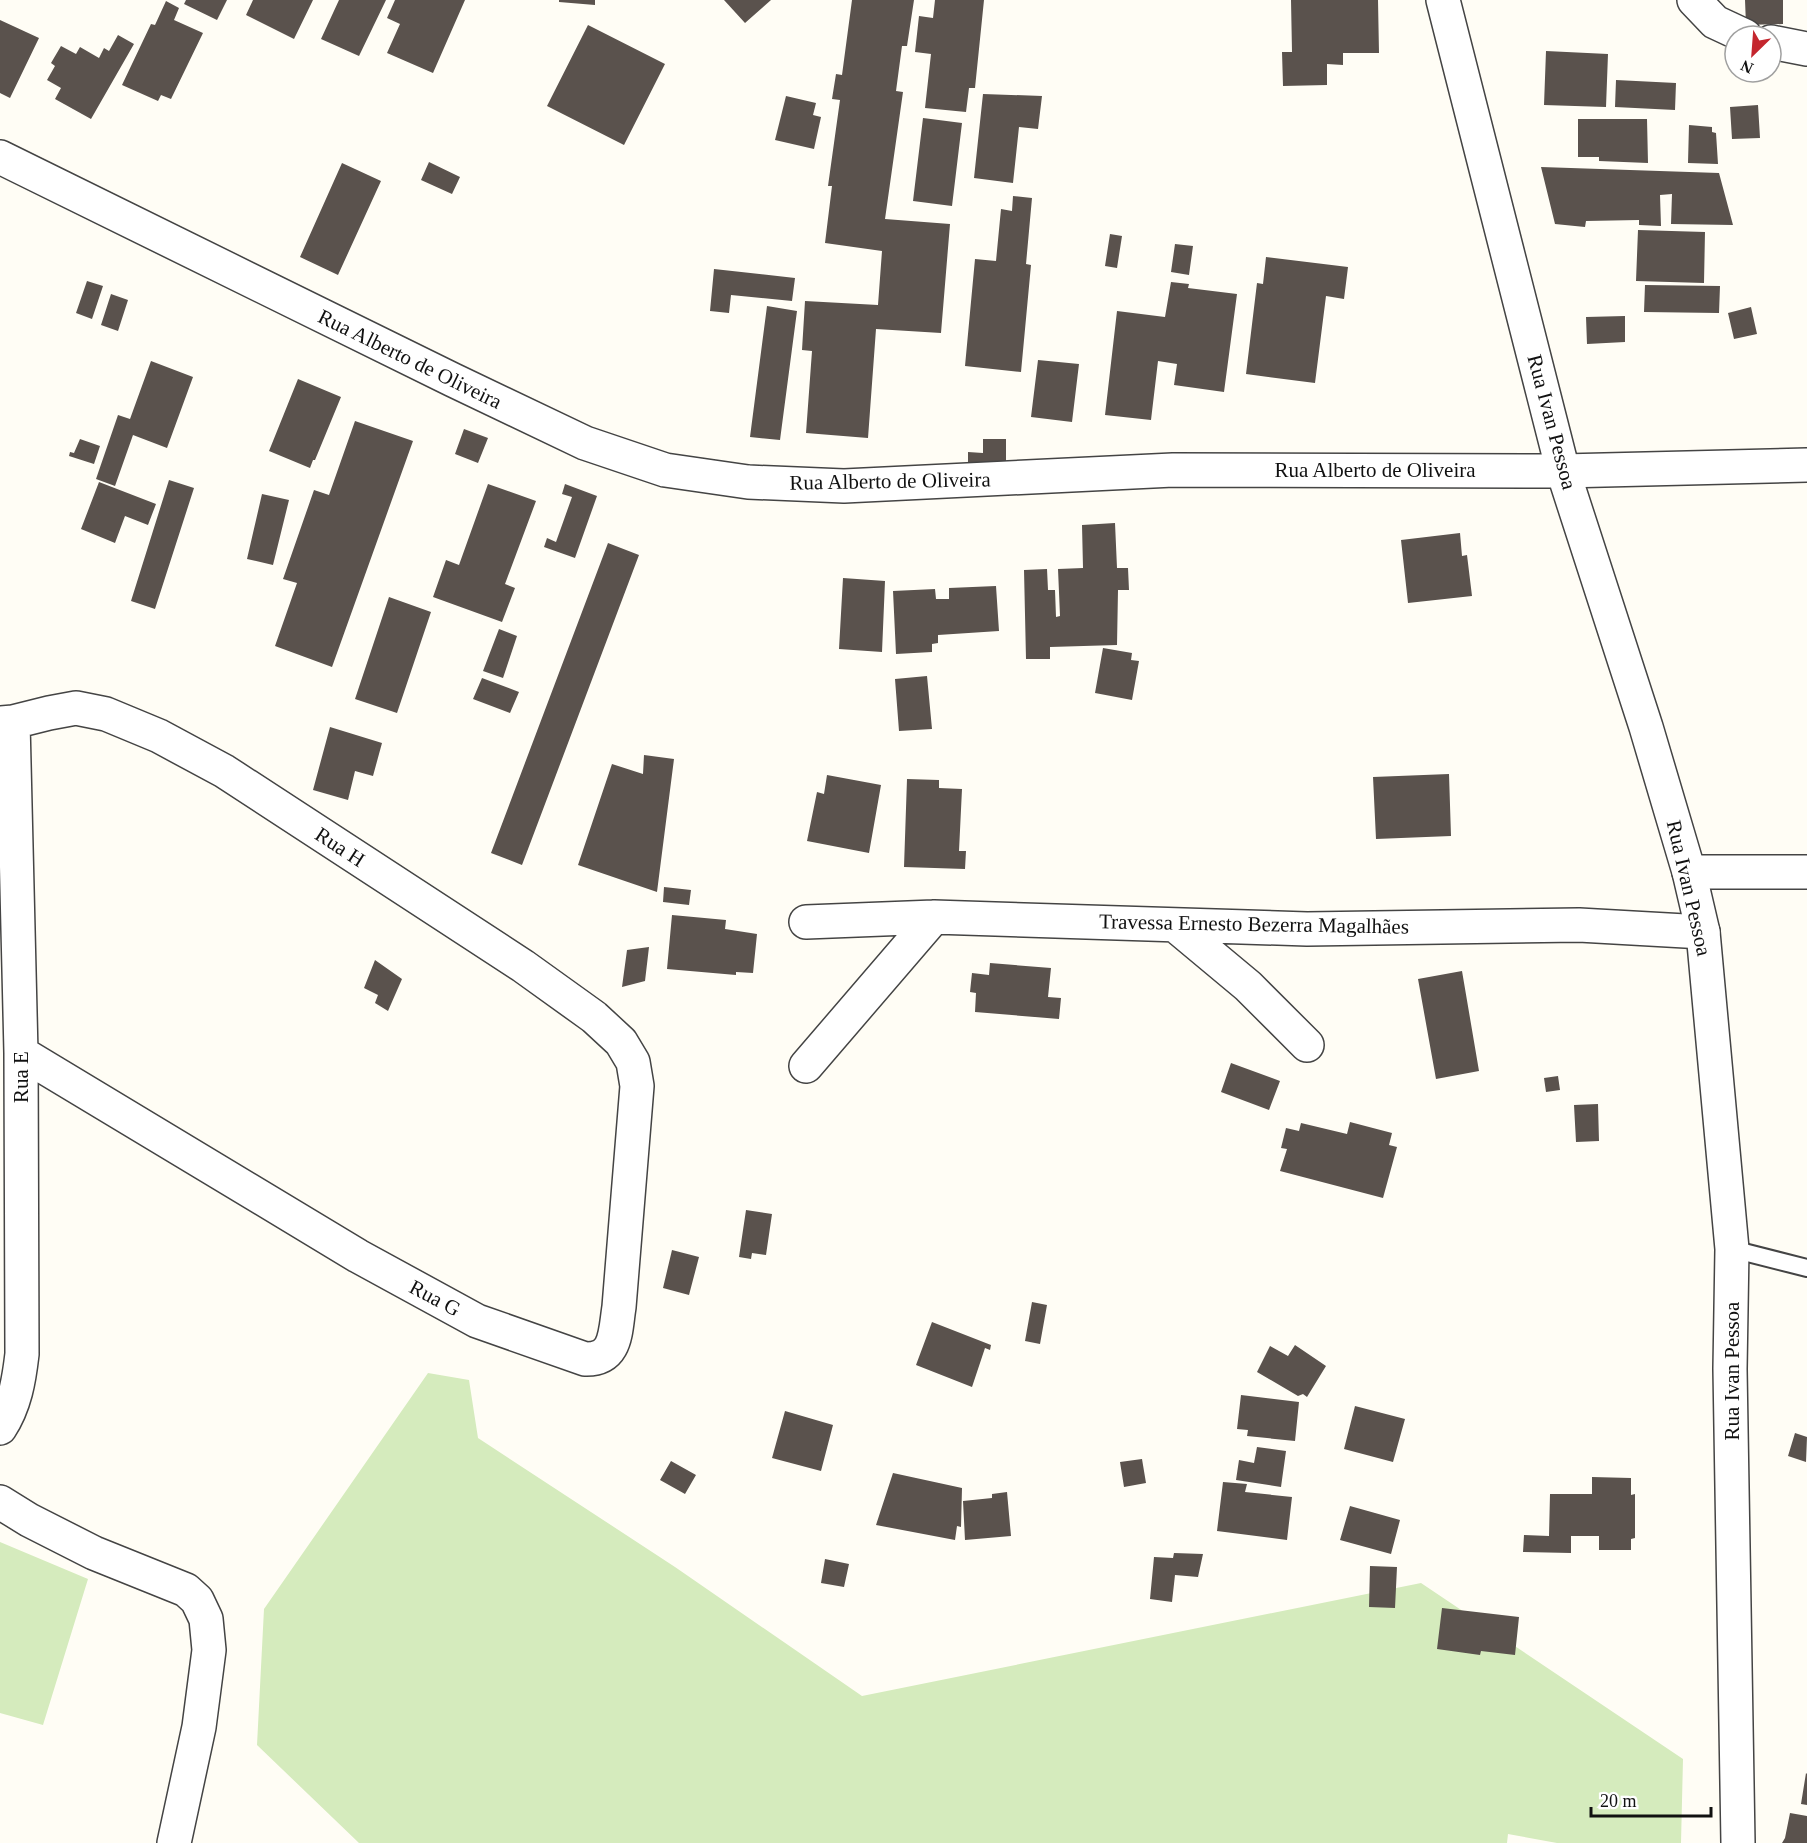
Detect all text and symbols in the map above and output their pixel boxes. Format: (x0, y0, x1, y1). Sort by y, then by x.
north arrow (1723, 24, 1783, 84)
text: N (1738, 57, 1756, 77)
street label: Rua Alberto de Oliveira (314, 304, 506, 414)
street label: Rua Ivan Pessoa (1522, 352, 1582, 493)
street label: Rua Alberto de Oliveira (1274, 458, 1476, 482)
street label: Rua Alberto de Oliveira (789, 467, 991, 495)
street label: Rua Ivan Pessoa (1662, 818, 1716, 959)
street label: Rua H (311, 822, 369, 872)
street label: Travessa Ernesto Bezerra Magalhães (1099, 909, 1409, 939)
street label: Rua E (9, 1051, 33, 1103)
street label: Rua G (405, 1275, 465, 1321)
street label: Rua Ivan Pessoa (1720, 1301, 1744, 1440)
scale bar (1591, 1780, 1711, 1818)
text: 20 m (1600, 1791, 1637, 1811)

